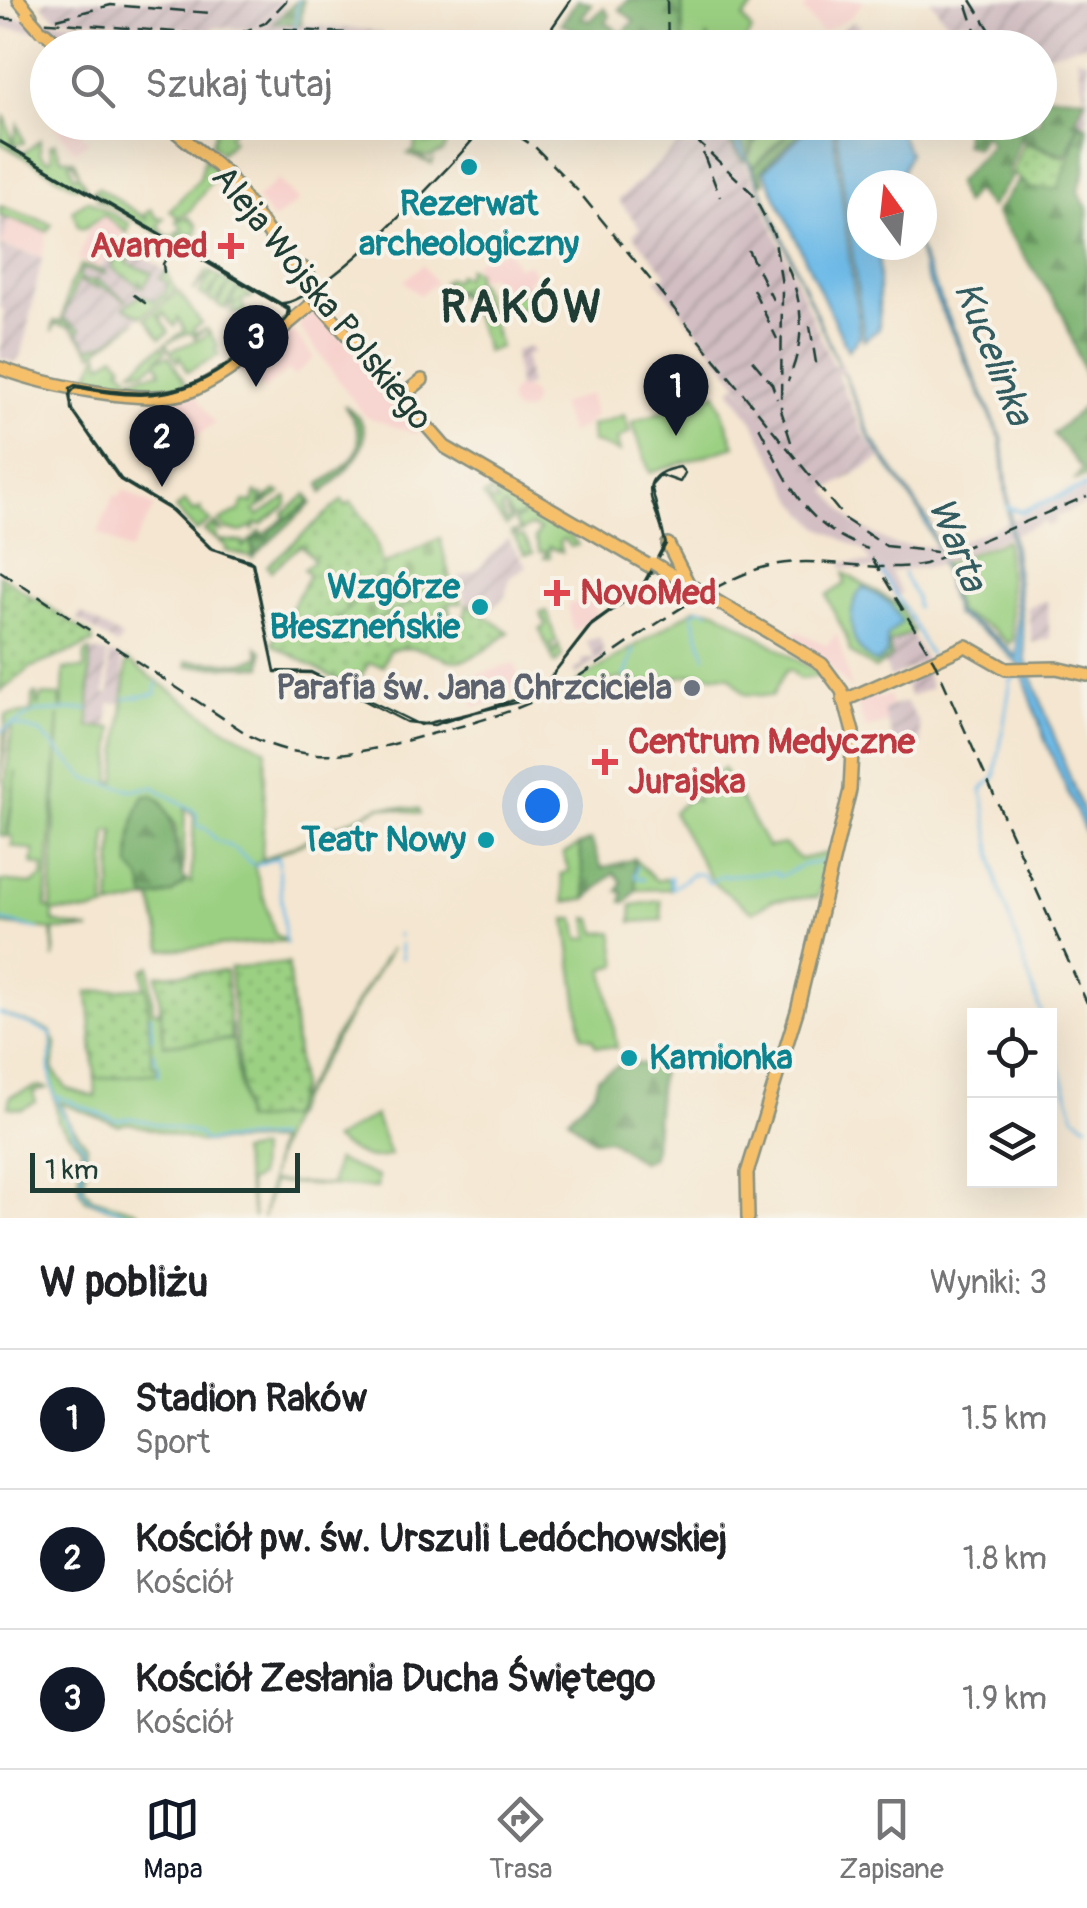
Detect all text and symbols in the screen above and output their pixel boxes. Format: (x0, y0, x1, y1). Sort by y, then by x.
search box (30, 30, 1057, 140)
icon: search (65, 58, 120, 113)
text: Szukaj tutaj (145, 61, 333, 109)
marker: Rezerwat archeologiczny (458, 156, 480, 178)
street label: Aleja Wojska Polskiego (202, 157, 442, 439)
north arrow (847, 170, 937, 260)
place label: Rezerwat archeologiczny (359, 182, 579, 266)
place label: Avamed (90, 224, 208, 268)
marker: Avamed (218, 233, 244, 259)
water label: Kucelinka (943, 274, 1044, 434)
district label: RAKÓW (440, 277, 604, 336)
pin: 3 (224, 304, 288, 387)
pin: 1 (644, 354, 708, 436)
pin: 2 (130, 404, 194, 487)
water label: Warta (917, 490, 998, 600)
place label: Wzgórze Błeszneńskie (269, 565, 461, 649)
place label: NovoMed (580, 571, 717, 615)
marker: NovoMed (544, 580, 570, 606)
marker: Wzgórze Błeszneńskie (469, 596, 491, 618)
place label: Parafia św. Jana Chrzciciela (276, 666, 672, 710)
marker: Parafia św. Jana Chrzciciela (681, 677, 703, 699)
place label: Centrum Medyczne Jurajska (628, 720, 916, 804)
marker: Centrum Medyczne Jurajska (592, 749, 618, 775)
your location (517, 780, 568, 831)
place label: Teatr Nowy (301, 818, 466, 862)
marker: Teatr Nowy (475, 829, 497, 851)
map controls (967, 1008, 1057, 1188)
button: locate (967, 1008, 1057, 1098)
place label: Kamionka (649, 1036, 793, 1080)
marker: Kamionka (618, 1047, 640, 1069)
button: layers (967, 1098, 1057, 1188)
scale bar (30, 1148, 300, 1192)
text: 1 km (45, 1153, 99, 1188)
text: W pobliżu (40, 1257, 208, 1309)
text: Wyniki: 3 (930, 1263, 1047, 1303)
text: Stadion Raków (135, 1375, 367, 1423)
text: 1 (66, 1399, 79, 1439)
text: 1.5 km (961, 1399, 1047, 1439)
text: Sport (135, 1423, 210, 1463)
text: Kościół pw. św. Urszuli Ledóchowskiej (135, 1515, 727, 1563)
text: 2 (64, 1539, 81, 1579)
text: 1.8 km (963, 1539, 1047, 1579)
text: Kościół (135, 1563, 233, 1603)
text: Kościół Zesłania Ducha Świętego (135, 1655, 656, 1703)
text: 3 (64, 1679, 81, 1719)
text: 1.9 km (962, 1679, 1047, 1719)
text: Kościół (135, 1703, 233, 1743)
tab: Mapa (143, 1792, 203, 1887)
tab: Trasa (489, 1792, 553, 1887)
tab: Zapisane (839, 1792, 944, 1887)

